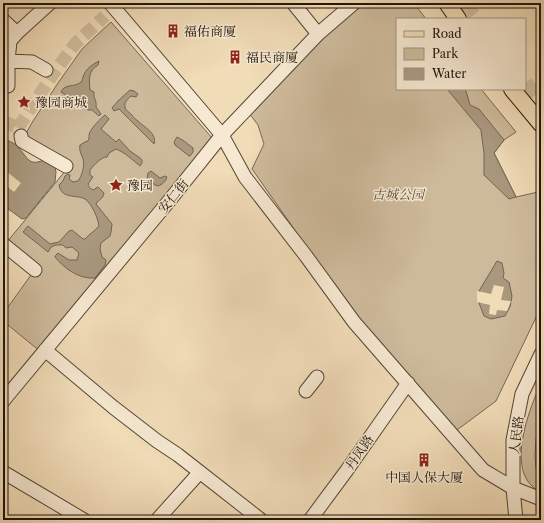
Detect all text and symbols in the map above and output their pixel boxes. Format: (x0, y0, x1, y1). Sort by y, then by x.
legend (396, 18, 526, 90)
building icon: 福佑商厦 (165, 23, 181, 39)
place label: 福佑商厦 (184, 23, 236, 39)
text: Road (432, 26, 462, 41)
text: Park (432, 46, 459, 61)
building icon: 福民商厦 (227, 49, 243, 65)
place label: 福民商厦 (246, 49, 298, 65)
text: Water (431, 66, 466, 81)
place icon: 豫园商城 (16, 94, 32, 110)
place label: 豫园商城 (35, 94, 87, 110)
street label: 安仁街 (155, 176, 191, 216)
place icon: 豫园 (108, 177, 124, 193)
place label: 豫园 (127, 177, 153, 193)
park label: 古城公园 (372, 186, 426, 202)
street label: 人民路 (506, 415, 526, 455)
street label: 丹凤路 (341, 431, 377, 473)
building icon: 中国人保大厦 (416, 452, 432, 468)
place label: 中国人保大厦 (385, 469, 463, 485)

